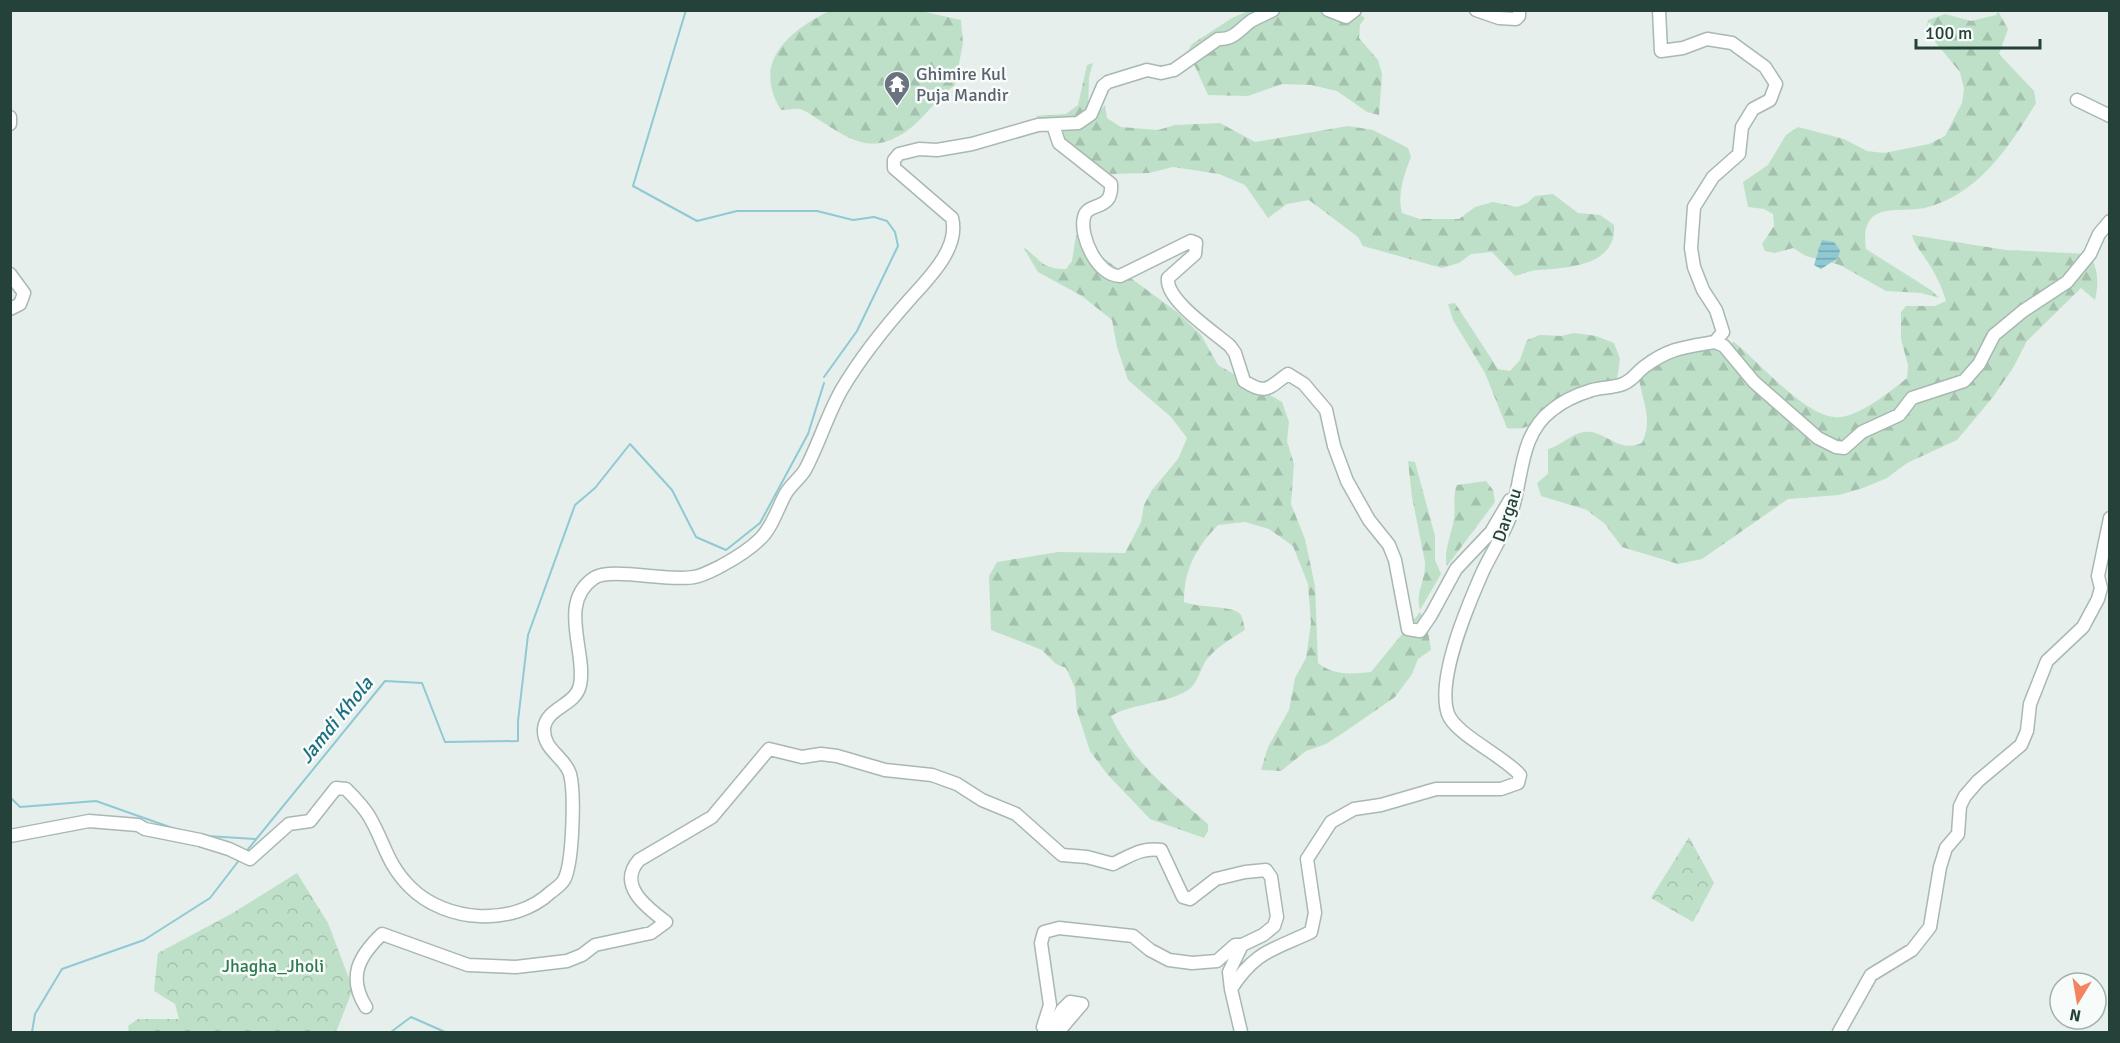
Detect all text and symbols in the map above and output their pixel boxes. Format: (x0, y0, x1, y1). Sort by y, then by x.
scale bar (1916, 12, 2040, 50)
text: 100 m (1925, 22, 1972, 44)
place label: Ghimire Kul Puja Mandir (916, 63, 1009, 106)
temple icon: Ghimire Kul Puja Mandir (882, 69, 912, 107)
street label: Dargau (1488, 485, 1526, 545)
water label: Jamdi Khola (294, 671, 379, 768)
park label: Jhagha_Jholi (222, 955, 324, 977)
north arrow (2048, 971, 2108, 1031)
text: N (2068, 1004, 2083, 1026)

